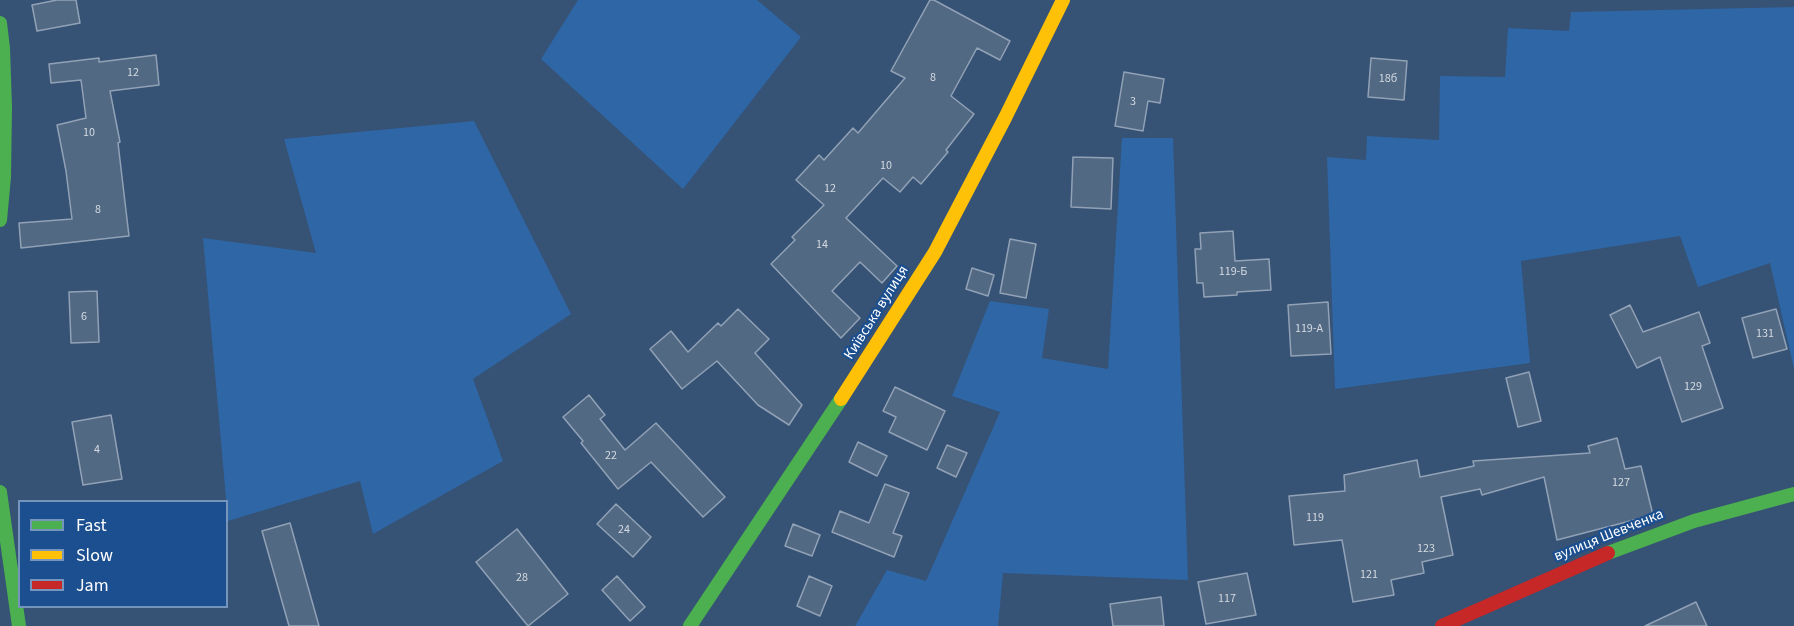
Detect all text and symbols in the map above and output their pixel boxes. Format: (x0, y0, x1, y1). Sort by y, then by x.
house number: 12 (127, 66, 139, 80)
house number: 8 (930, 71, 936, 85)
house number: 18б (1379, 72, 1397, 86)
house number: 3 (1130, 95, 1136, 109)
house number: 10 (83, 126, 95, 140)
house number: 10 (880, 159, 892, 173)
house number: 12 (824, 182, 836, 196)
house number: 8 (95, 203, 101, 217)
house number: 14 (816, 238, 828, 252)
street label: Київська вулиця (841, 263, 913, 363)
house number: 119-Б (1219, 265, 1247, 279)
house number: 6 (81, 310, 87, 324)
house number: 119-А (1295, 322, 1323, 336)
house number: 131 (1756, 327, 1774, 341)
house number: 129 (1684, 380, 1702, 394)
house number: 4 (94, 443, 100, 457)
house number: 22 (605, 449, 617, 463)
house number: 127 (1612, 476, 1630, 490)
legend (18, 500, 228, 608)
street label: вулиця Шевченка (1552, 506, 1666, 566)
house number: 119 (1306, 511, 1324, 525)
text: Fast (76, 513, 107, 538)
house number: 24 (618, 523, 630, 537)
house number: 123 (1417, 542, 1435, 556)
text: Slow (76, 543, 113, 568)
house number: 121 (1360, 568, 1378, 582)
house number: 28 (516, 571, 528, 585)
text: Jam (76, 573, 109, 598)
house number: 117 (1218, 592, 1236, 606)

